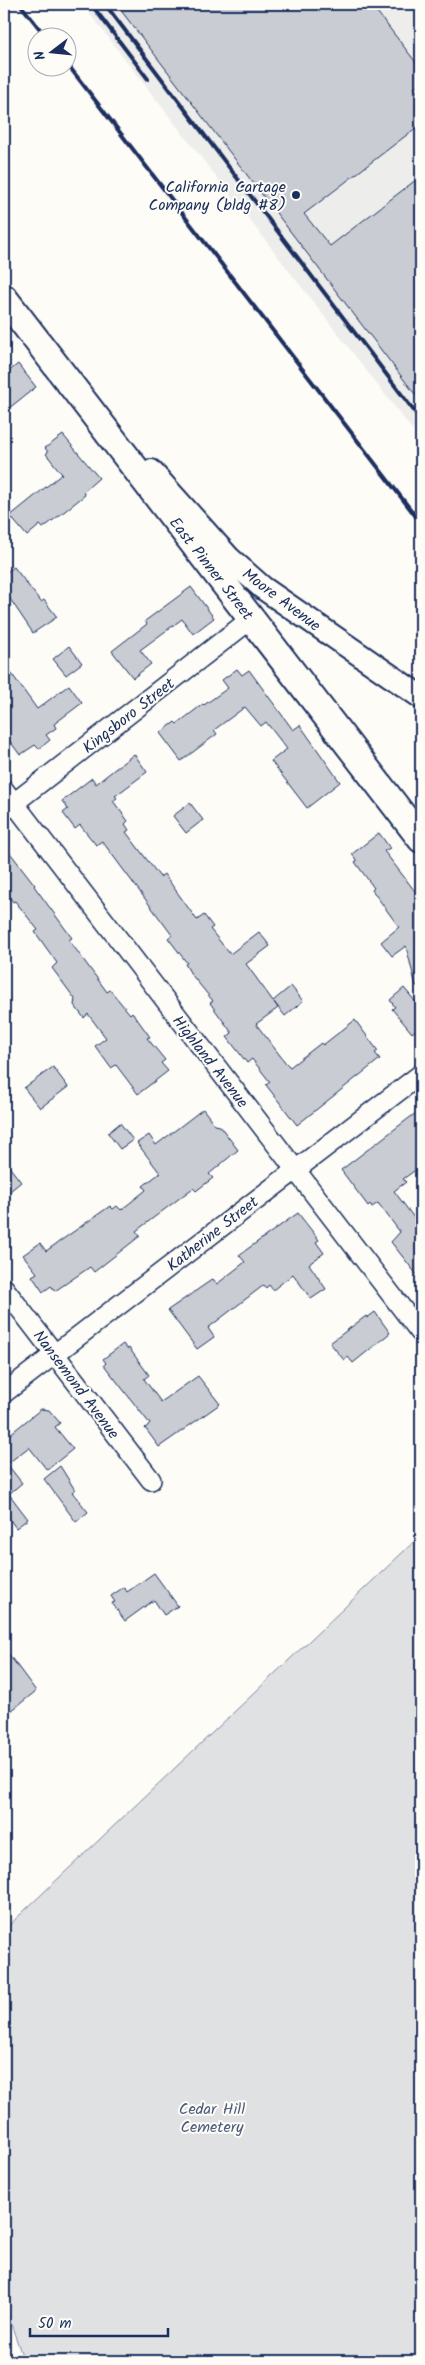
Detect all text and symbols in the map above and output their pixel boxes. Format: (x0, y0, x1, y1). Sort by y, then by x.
north arrow (28, 28, 78, 78)
text: N (29, 48, 52, 63)
place label: California Cartage Company (bldg #8) (149, 175, 286, 218)
marker: California Cartage Company (bldg #8) (290, 189, 302, 201)
street label: East Pinner Street (162, 512, 260, 627)
street label: Moore Avenue (236, 562, 326, 638)
street label: Kingsboro Street (77, 672, 181, 760)
street label: Highland Avenue (165, 1010, 254, 1114)
street label: Katherine Street (162, 1190, 265, 1278)
street label: Nansemond Avenue (26, 1325, 125, 1445)
park label: Cedar Hill Cemetery (179, 2097, 245, 2140)
scale bar (30, 2305, 168, 2337)
text: 50 m (38, 2312, 72, 2336)

